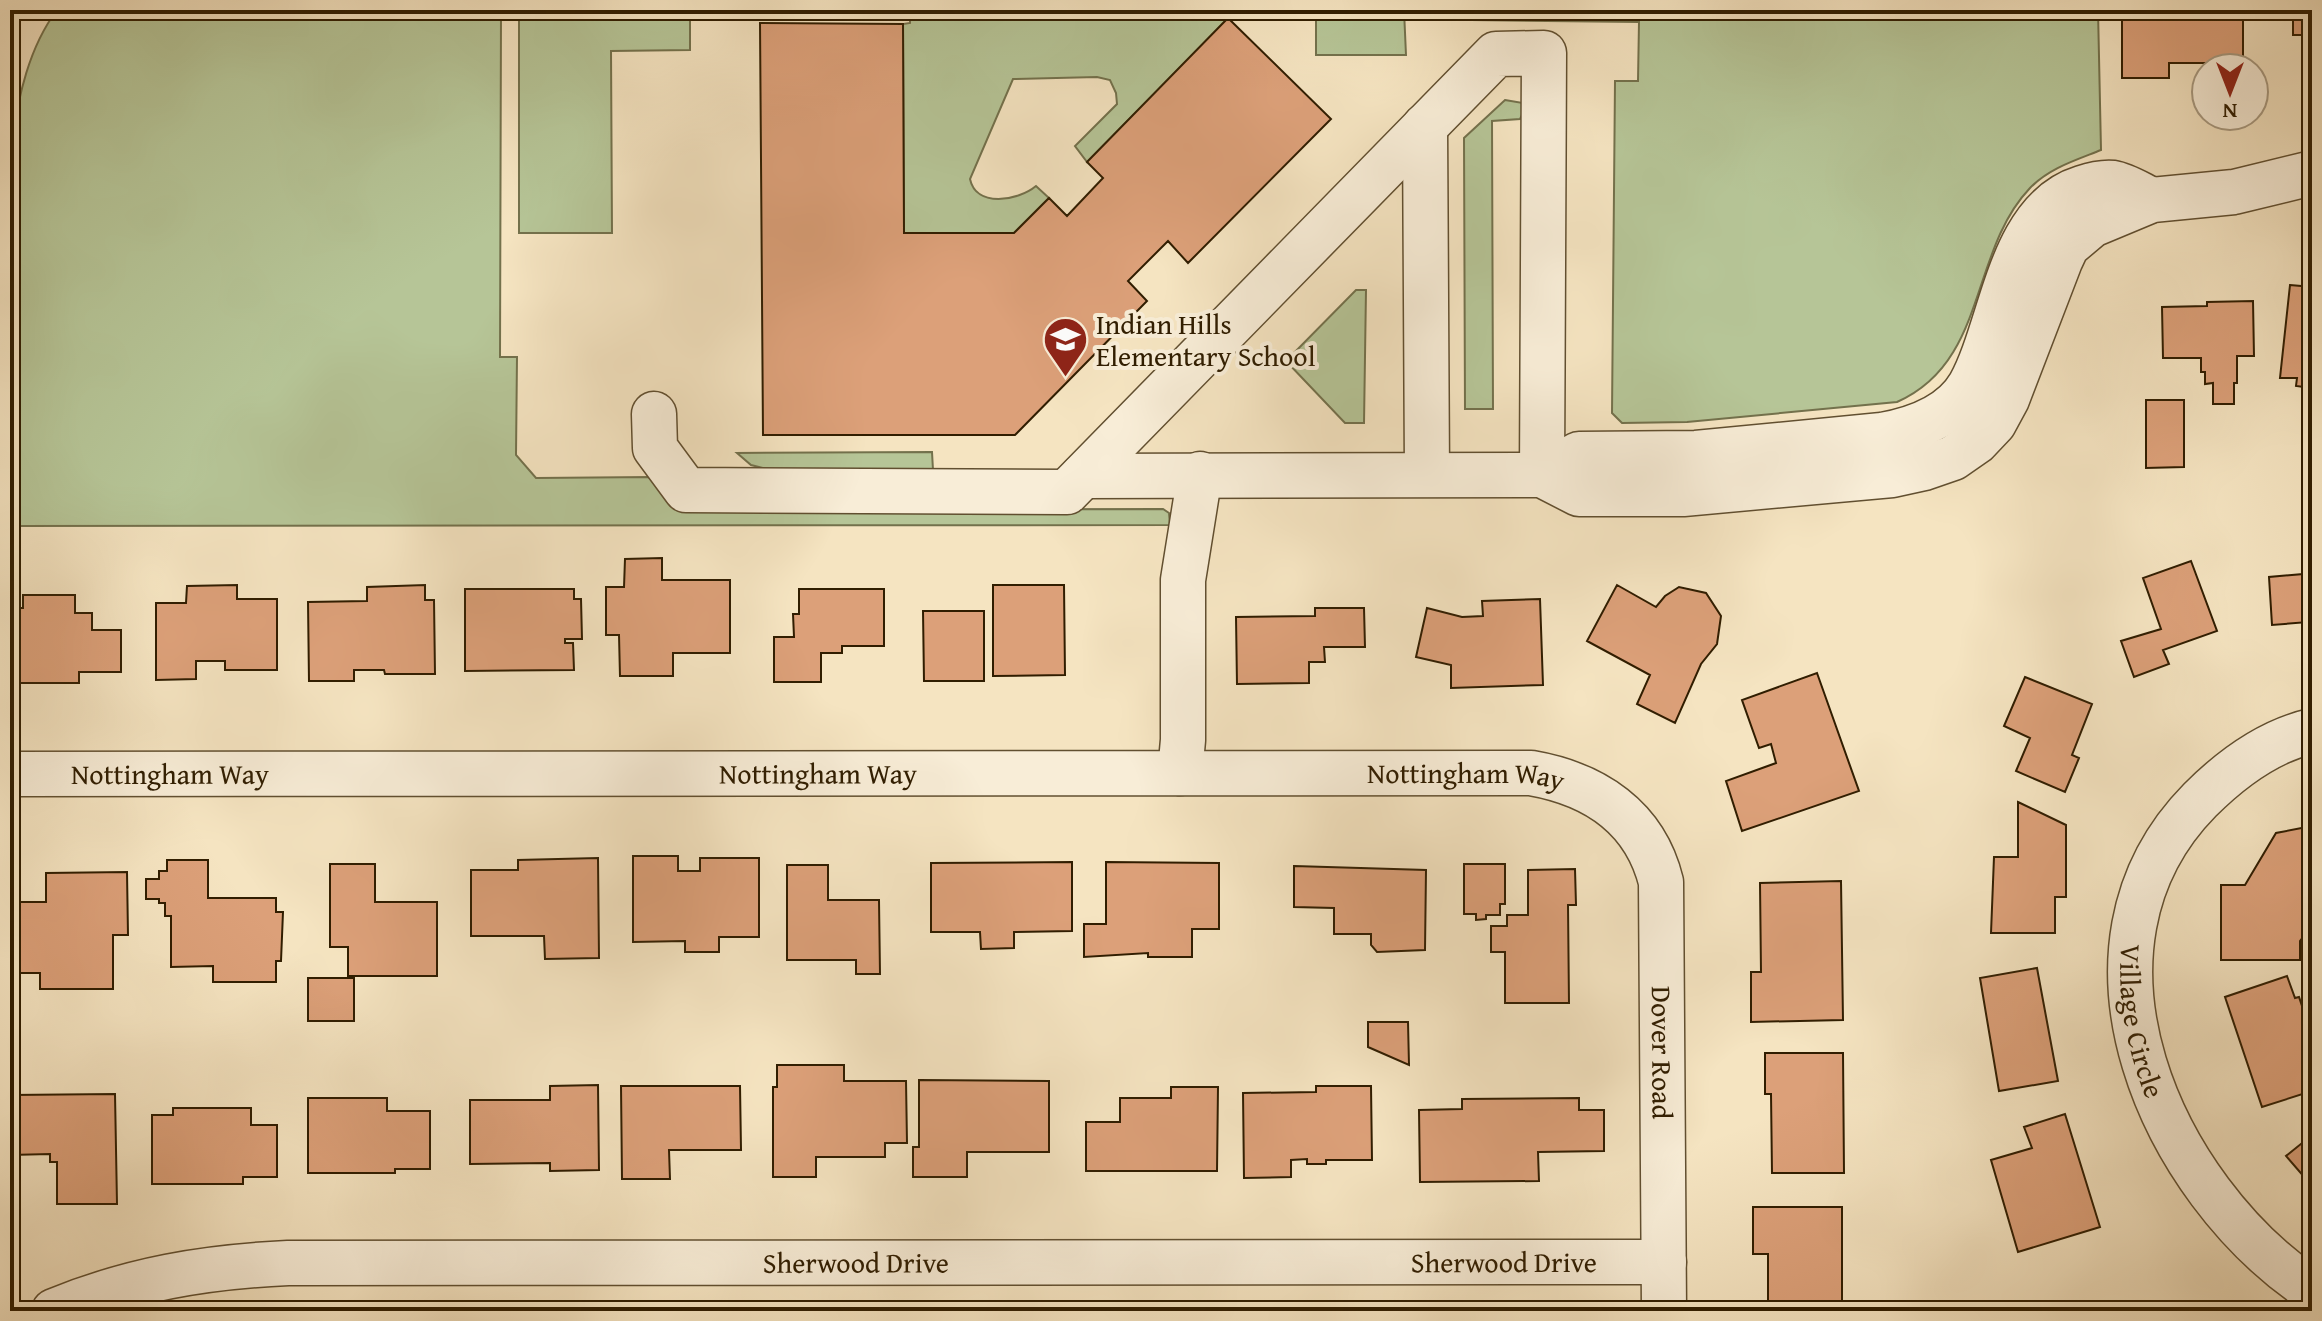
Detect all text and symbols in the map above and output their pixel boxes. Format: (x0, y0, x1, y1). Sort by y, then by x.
north arrow (2190, 52, 2270, 132)
text: N (2222, 96, 2237, 128)
place label: Indian Hills Elementary School (1096, 303, 1316, 376)
school or university icon: Indian Hills Elementary School (1041, 316, 1089, 379)
street label: Nottingham Way (719, 752, 917, 794)
street label: Nottingham Way (1367, 752, 1570, 800)
street label: Nottingham Way (71, 753, 269, 794)
street label: Village Circle (2110, 943, 2176, 1104)
street label: Dover Road (1642, 986, 1684, 1120)
street label: Sherwood Drive (1411, 1241, 1597, 1282)
street label: Sherwood Drive (763, 1242, 949, 1283)

